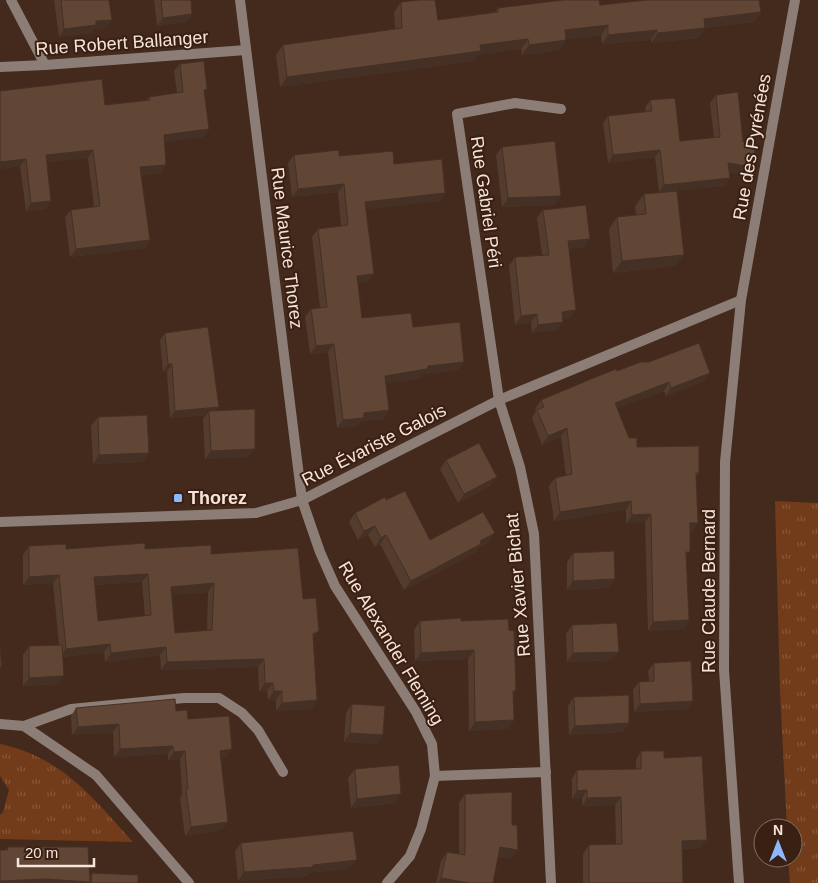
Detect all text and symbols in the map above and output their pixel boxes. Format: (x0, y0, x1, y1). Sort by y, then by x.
street label: Rue Robert Ballanger (35, 27, 209, 59)
street label: Rue des Pyrénées (729, 72, 775, 222)
street label: Rue Gabriel Péri (467, 135, 505, 269)
street label: Rue Maurice Thorez (267, 166, 307, 330)
street label: Rue Évariste Galois (299, 400, 449, 490)
place label: Thorez (188, 488, 247, 508)
marker: Thorez (172, 492, 184, 504)
street label: Rue Claude Bernard (699, 509, 719, 673)
street label: Rue Xavier Bichat (502, 512, 534, 658)
street label: Rue Alexander Fleming (334, 558, 448, 728)
north arrow (753, 818, 803, 868)
text: N (773, 822, 783, 838)
scale bar (18, 836, 94, 868)
text: 20 m (25, 844, 58, 861)

